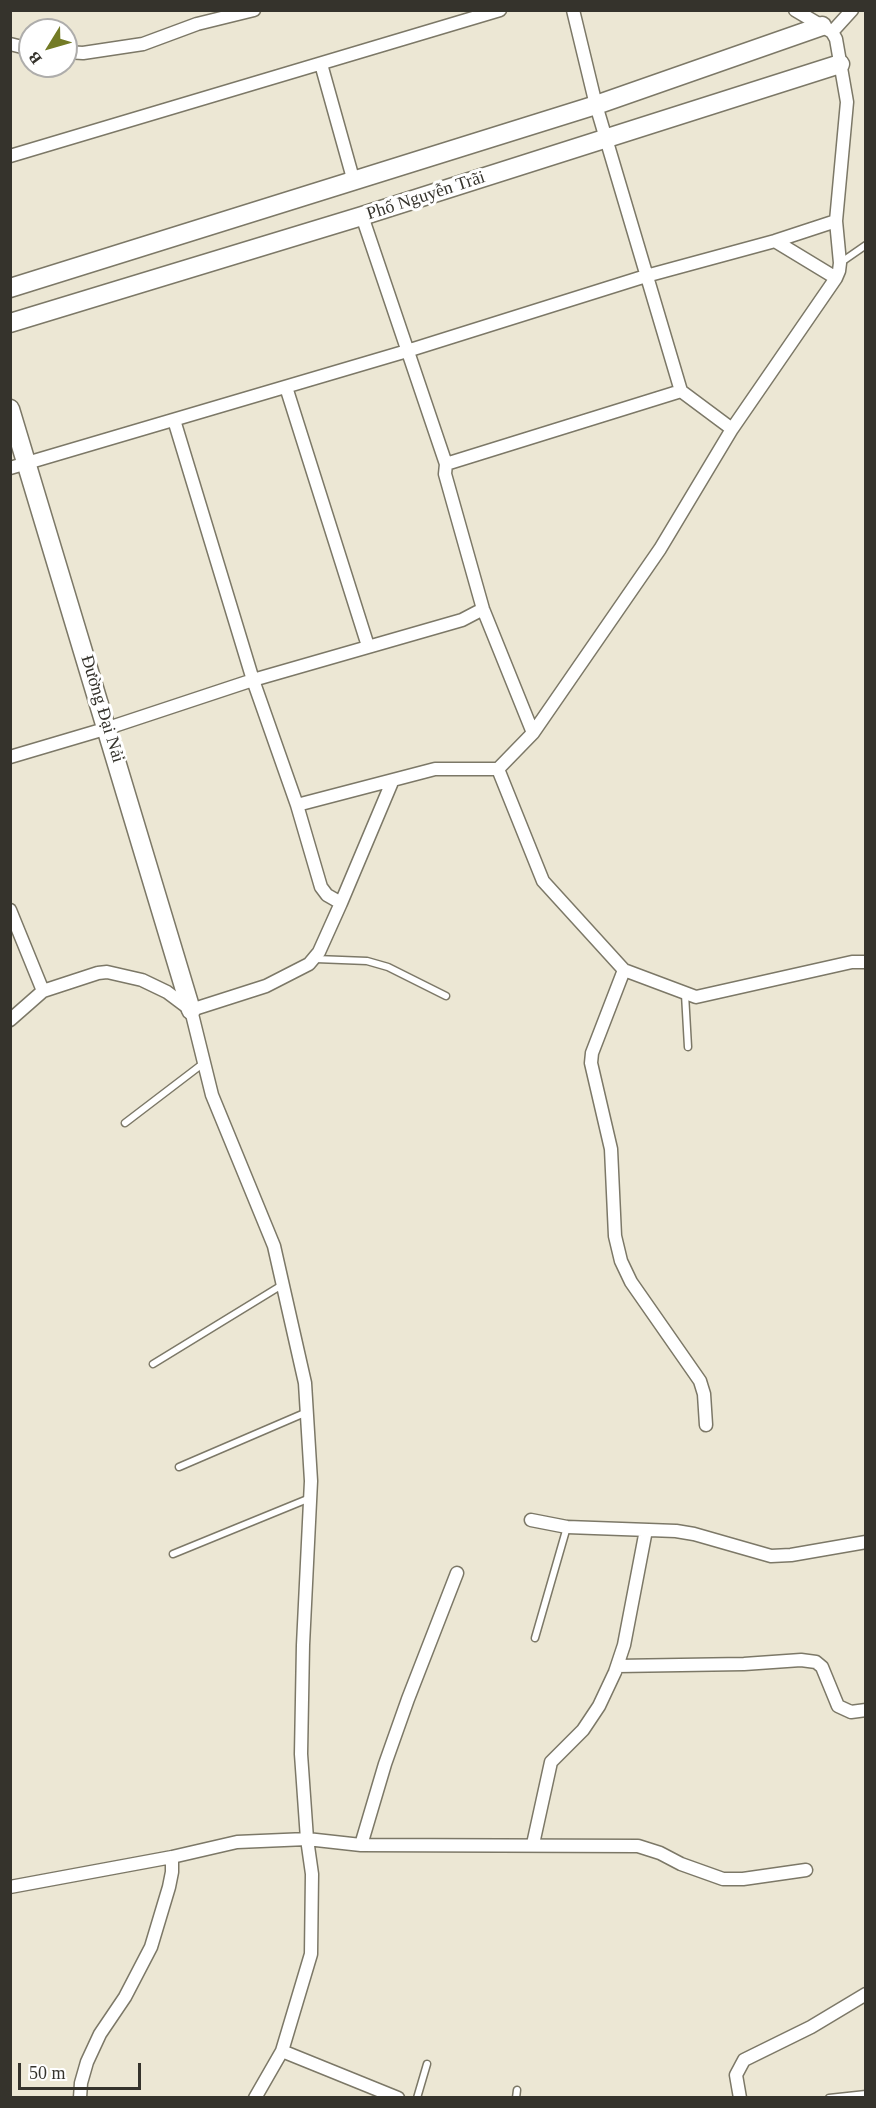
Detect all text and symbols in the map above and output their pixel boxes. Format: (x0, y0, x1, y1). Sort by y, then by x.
north arrow (18, 18, 78, 78)
text: B (25, 49, 45, 67)
street label: Phố Nguyễn Trãi (364, 167, 488, 225)
street label: Đường Đại Nải (75, 653, 129, 765)
scale bar (21, 2051, 144, 2089)
text: 50 m (29, 2063, 66, 2083)

